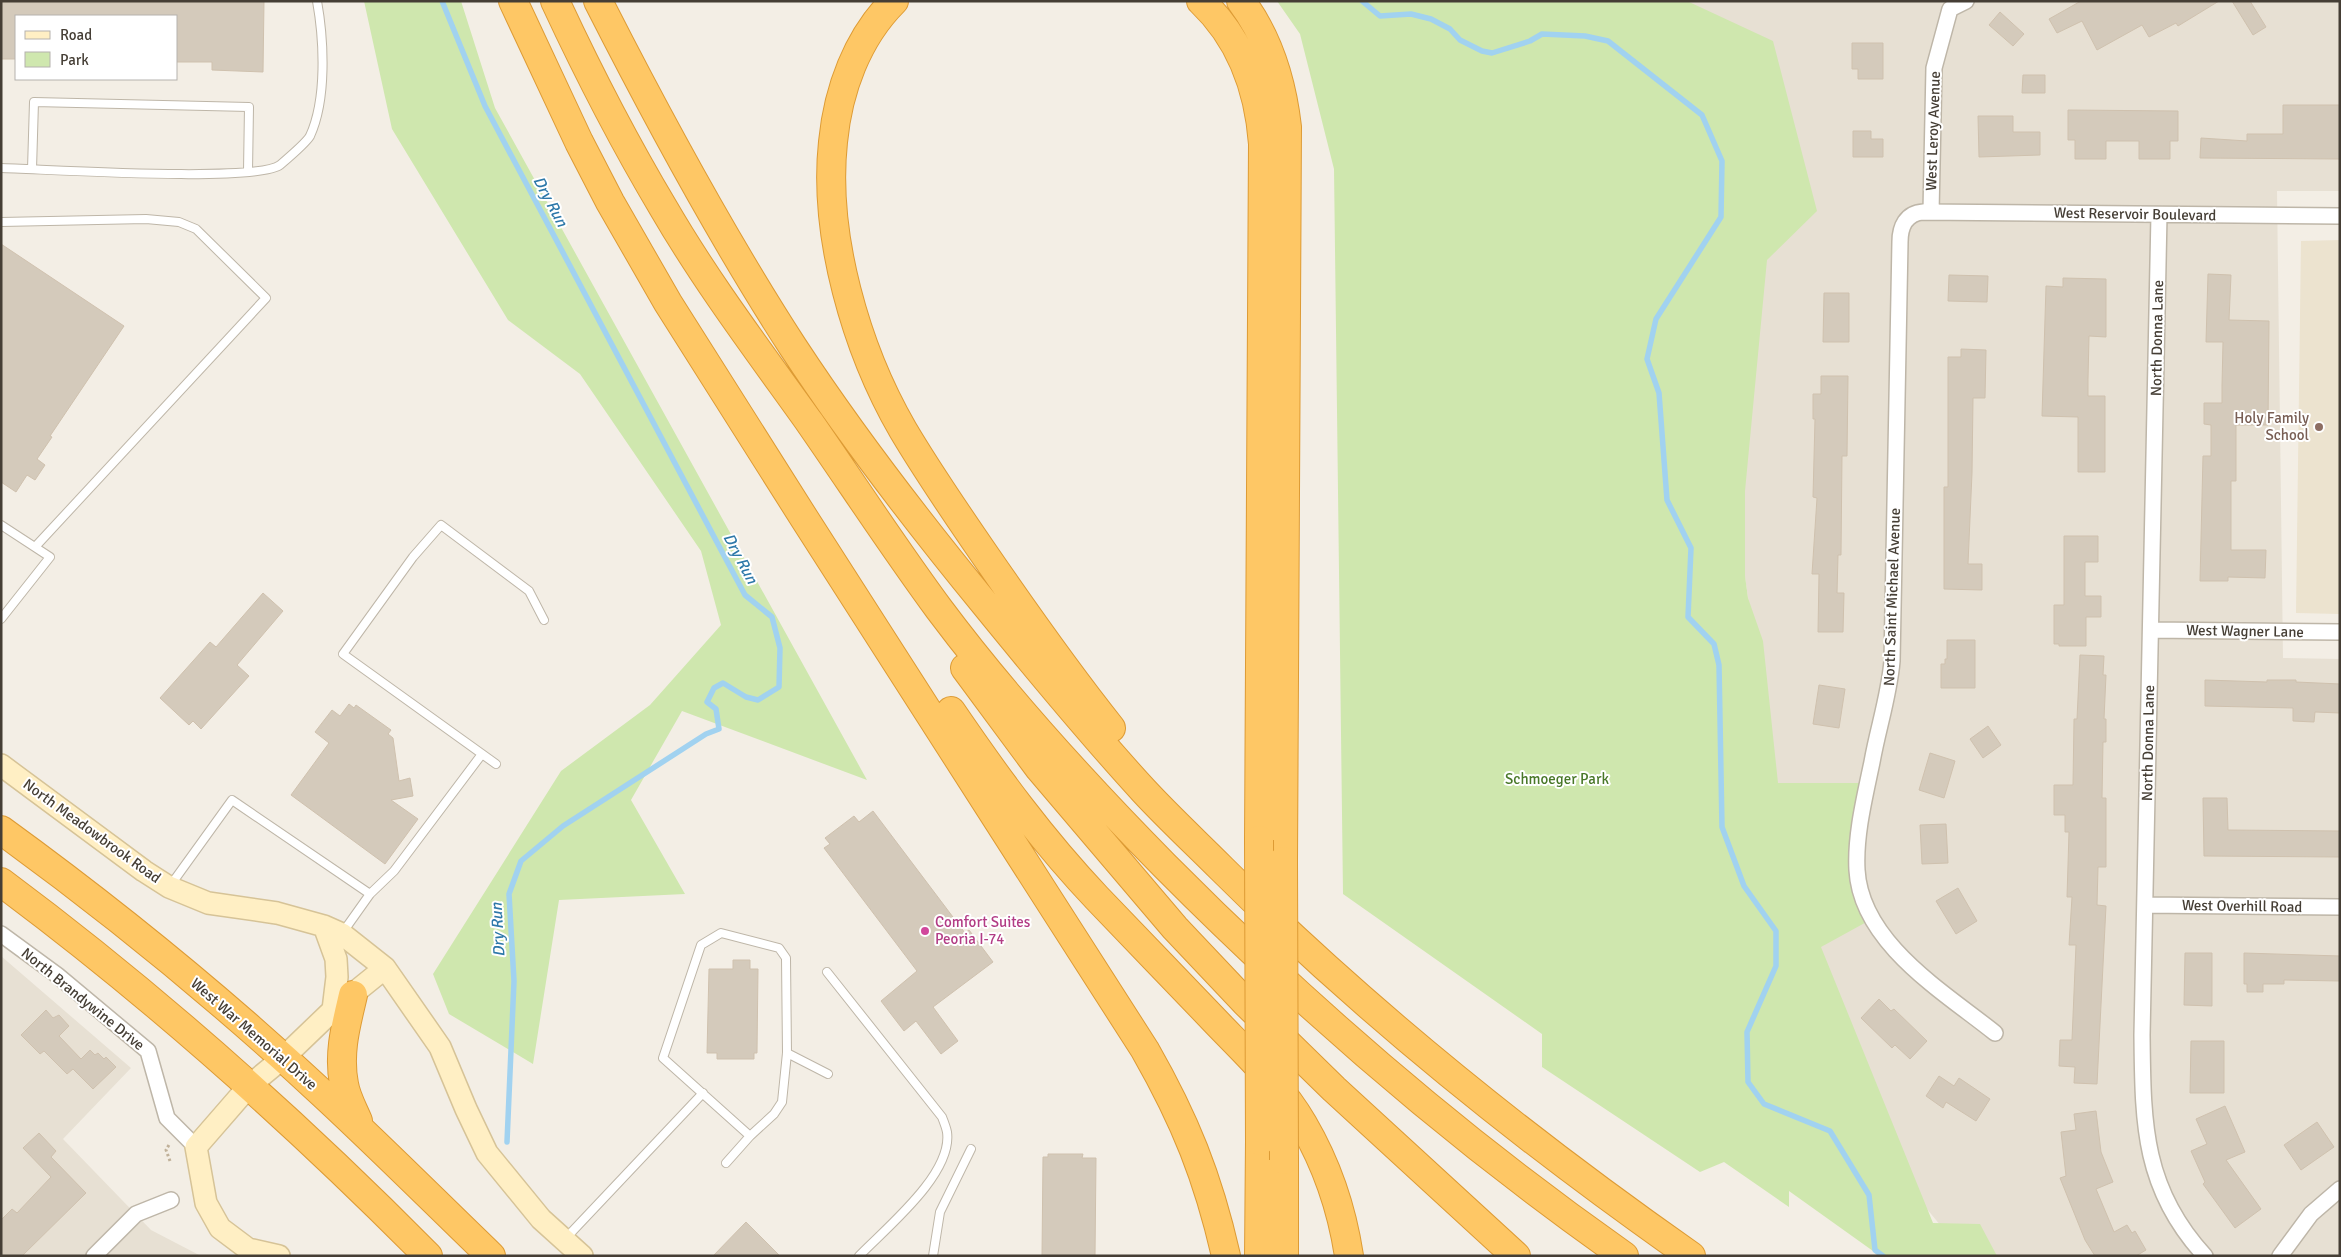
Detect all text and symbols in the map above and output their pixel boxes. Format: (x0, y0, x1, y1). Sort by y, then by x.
legend (15, 15, 178, 80)
text: Road (60, 26, 92, 44)
text: Park (60, 51, 89, 69)
street label: West Leroy Avenue (1922, 71, 1944, 191)
water label: Dry Run (529, 173, 572, 231)
street label: West Reservoir Boulevard (2053, 204, 2217, 224)
street label: North Donna Lane (2147, 280, 2167, 396)
place label: Holy Family School (2234, 409, 2309, 444)
marker: Holy Family School (2313, 421, 2325, 433)
street label: North Saint Michael Avenue (1880, 508, 1904, 686)
water label: Dry Run (719, 530, 762, 588)
street label: West Wagner Lane (2186, 621, 2304, 641)
street label: North Donna Lane (2138, 685, 2158, 801)
park label: Schmoeger Park (1505, 770, 1609, 788)
street label: North Meadowbrook Road (20, 775, 164, 887)
street label: West Overhill Road (2182, 896, 2302, 916)
water label: Dry Run (487, 901, 509, 958)
place label: Comfort Suites Peoria I-74 (935, 913, 1031, 948)
marker: Comfort Suites Peoria I-74 (919, 925, 931, 937)
street label: North Brandywine Drive (18, 944, 148, 1054)
street label: West War Memorial Drive (187, 974, 321, 1094)

